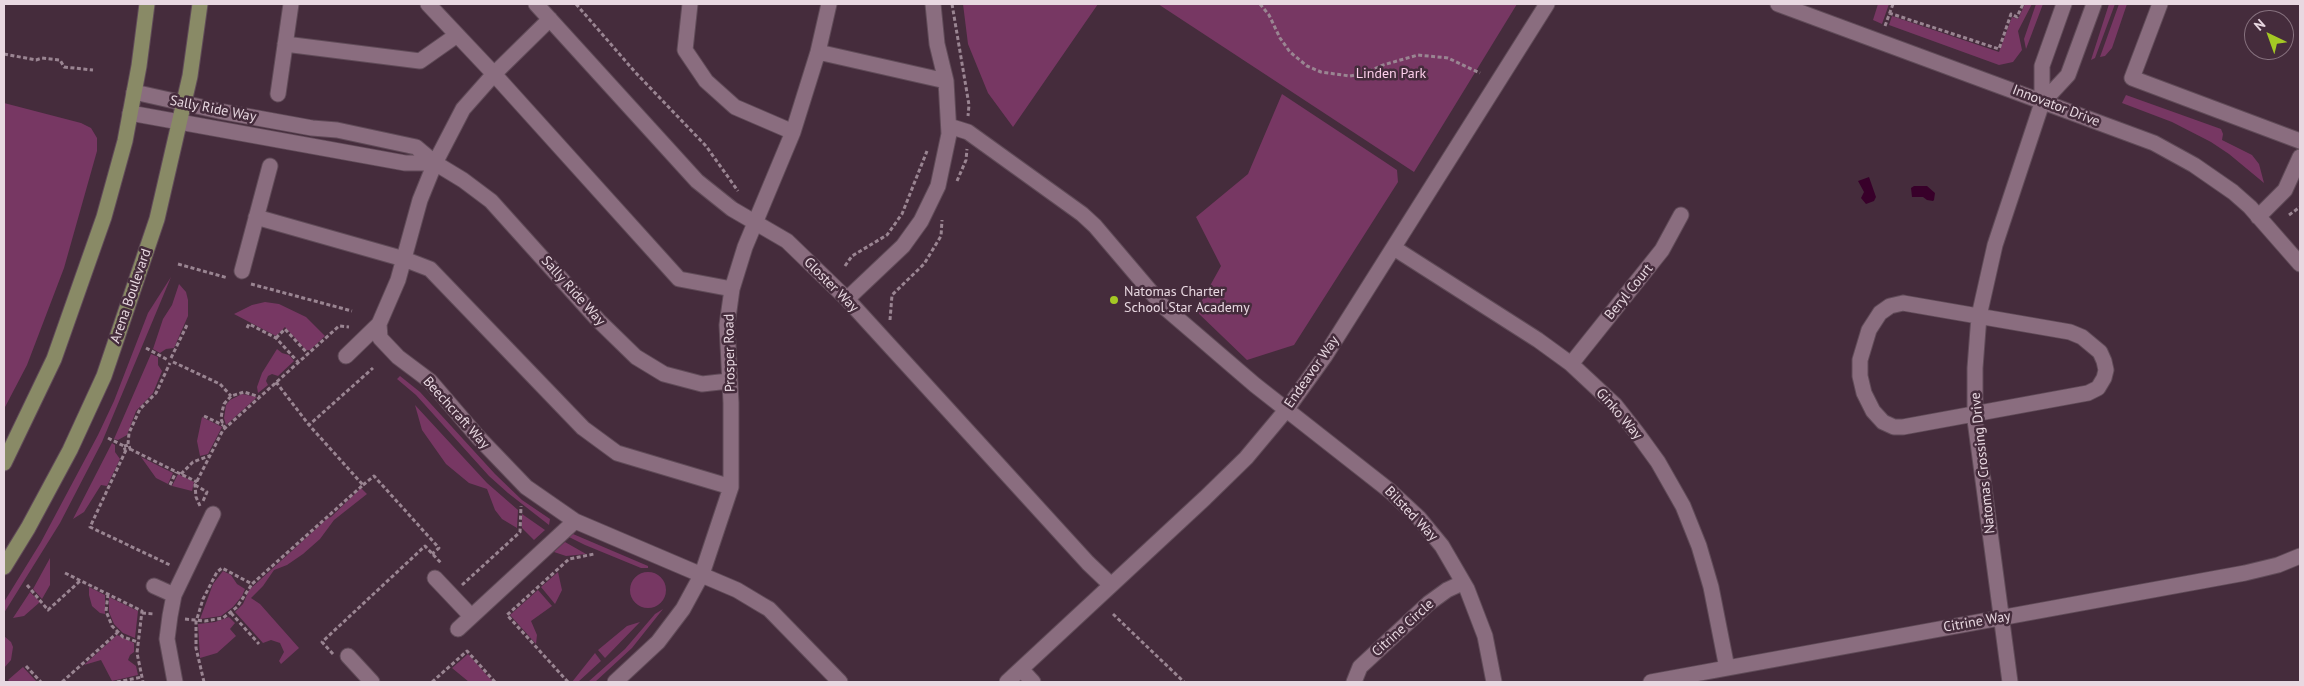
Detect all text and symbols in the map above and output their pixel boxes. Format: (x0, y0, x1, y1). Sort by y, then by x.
north arrow (2244, 10, 2294, 60)
text: N (2250, 15, 2269, 34)
park label: Linden Park (1356, 66, 1426, 82)
street label: Innovator Drive (2010, 82, 2102, 130)
street label: Sally Ride Way (168, 92, 258, 126)
street label: Arena Boulevard (107, 247, 155, 345)
street label: Sally Ride Way (537, 253, 609, 329)
street label: Gloster Way (800, 254, 862, 316)
street label: Beryl Court (1601, 261, 1657, 323)
place label: Natomas Charter School Star Academy (1124, 284, 1250, 316)
marker: Natomas Charter School Star Academy (1108, 294, 1120, 306)
street label: Prosper Road (721, 314, 739, 392)
street label: Endeavor Way (1281, 333, 1343, 411)
street label: Beechcraft Way (419, 373, 493, 453)
street label: Ginko Way (1592, 385, 1646, 443)
street label: Natomas Crossing Drive (1967, 391, 1999, 535)
street label: Bilsted Way (1381, 483, 1441, 545)
street label: Citrine Circle (1369, 596, 1437, 660)
street label: Citrine Way (1942, 608, 2012, 636)

